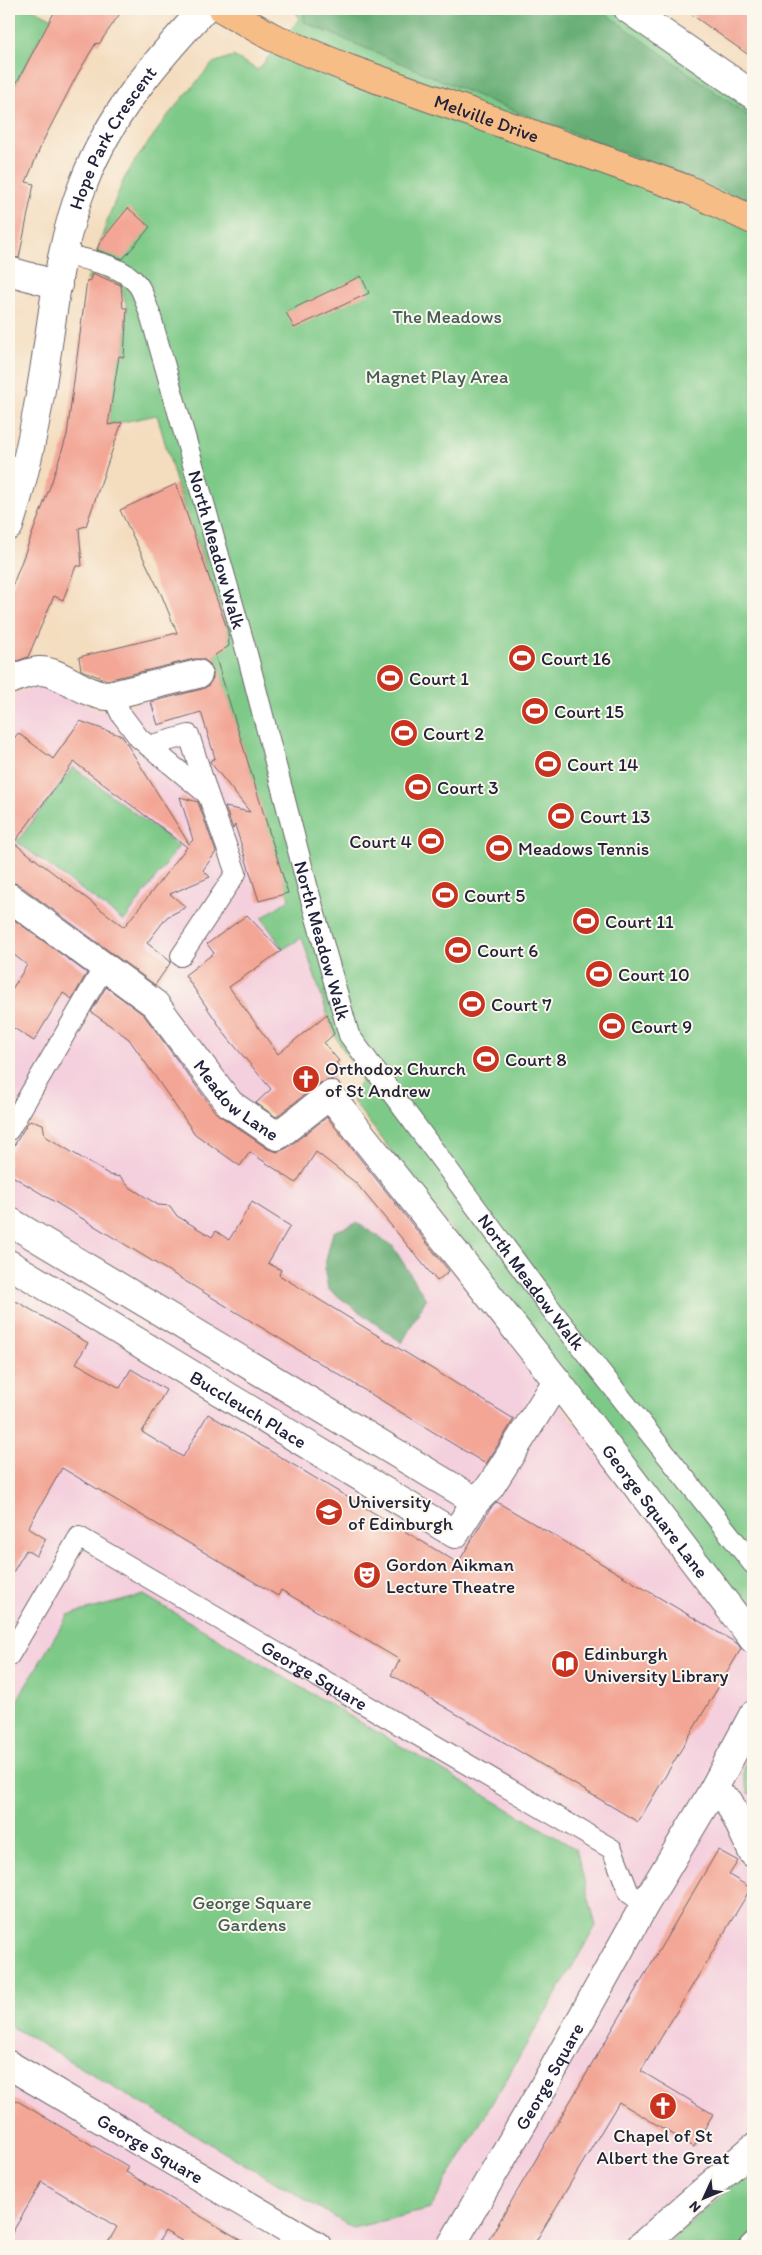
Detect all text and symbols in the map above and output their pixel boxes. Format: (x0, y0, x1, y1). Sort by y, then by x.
street label: Hope Park Crescent (64, 61, 161, 213)
street label: Melville Drive (431, 89, 542, 148)
park label: The Meadows (392, 305, 502, 328)
park label: Magnet Play Area (366, 365, 508, 388)
street label: North Meadow Walk (183, 467, 250, 632)
sports icon: Court 16 (507, 643, 537, 673)
place label: Court 16 (541, 647, 611, 670)
sports icon: Court 1 (375, 663, 405, 693)
place label: Court 1 (409, 667, 469, 690)
sports icon: Court 15 (520, 696, 550, 726)
place label: Court 15 (554, 700, 624, 723)
sports icon: Court 2 (389, 718, 419, 748)
place label: Court 2 (423, 722, 484, 745)
sports icon: Court 14 (533, 749, 563, 779)
place label: Court 14 (567, 753, 638, 776)
sports icon: Court 3 (403, 772, 433, 802)
place label: Court 3 (437, 776, 499, 799)
sports icon: Court 13 (546, 801, 576, 831)
place label: Court 13 (580, 805, 650, 828)
sports icon: Court 4 (416, 826, 446, 856)
place label: Court 4 (349, 830, 412, 853)
sports icon: Meadows Tennis (484, 833, 514, 863)
place label: Meadows Tennis (518, 837, 649, 860)
street label: North Meadow Walk (289, 859, 355, 1023)
sports icon: Court 5 (430, 880, 460, 910)
place label: Court 5 (464, 884, 525, 907)
sports icon: Court 11 (571, 906, 601, 936)
place label: Court 11 (605, 910, 674, 933)
sports icon: Court 6 (443, 935, 473, 965)
place label: Court 6 (477, 939, 538, 962)
sports icon: Court 10 (584, 959, 614, 989)
place label: Court 10 (618, 963, 690, 986)
sports icon: Court 7 (457, 989, 487, 1019)
place label: Court 7 (491, 993, 552, 1016)
sports icon: Court 9 (597, 1011, 627, 1041)
place label: Court 9 (631, 1015, 692, 1038)
sports icon: Court 8 (471, 1044, 501, 1074)
place label: Court 8 (505, 1048, 567, 1071)
street label: Meadow Lane (189, 1055, 283, 1146)
place label: Orthodox Church of St Andrew (325, 1057, 466, 1102)
church icon: Orthodox Church of St Andrew (291, 1064, 321, 1094)
street label: North Meadow Walk (473, 1209, 590, 1355)
street label: Buccleuch Place (186, 1365, 311, 1454)
street label: George Square Lane (597, 1439, 713, 1583)
place label: University of Edinburgh (348, 1490, 454, 1535)
school or university icon: University of Edinburgh (314, 1497, 344, 1527)
place label: Gordon Aikman Lecture Theatre (386, 1553, 515, 1598)
theatre icon: Gordon Aikman Lecture Theatre (352, 1560, 382, 1590)
street label: George Square (257, 1635, 372, 1715)
place label: Edinburgh University Library (584, 1642, 729, 1687)
library icon: Edinburgh University Library (550, 1649, 580, 1679)
park label: George Square Gardens (192, 1891, 312, 1936)
street label: George Square (510, 2019, 589, 2134)
church icon: Chapel of St Albert the Great (648, 2091, 678, 2121)
street label: George Square (93, 2108, 207, 2189)
place label: Chapel of St Albert the Great (597, 2124, 729, 2169)
north arrow (680, 2172, 730, 2222)
text: N (686, 2197, 704, 2216)

